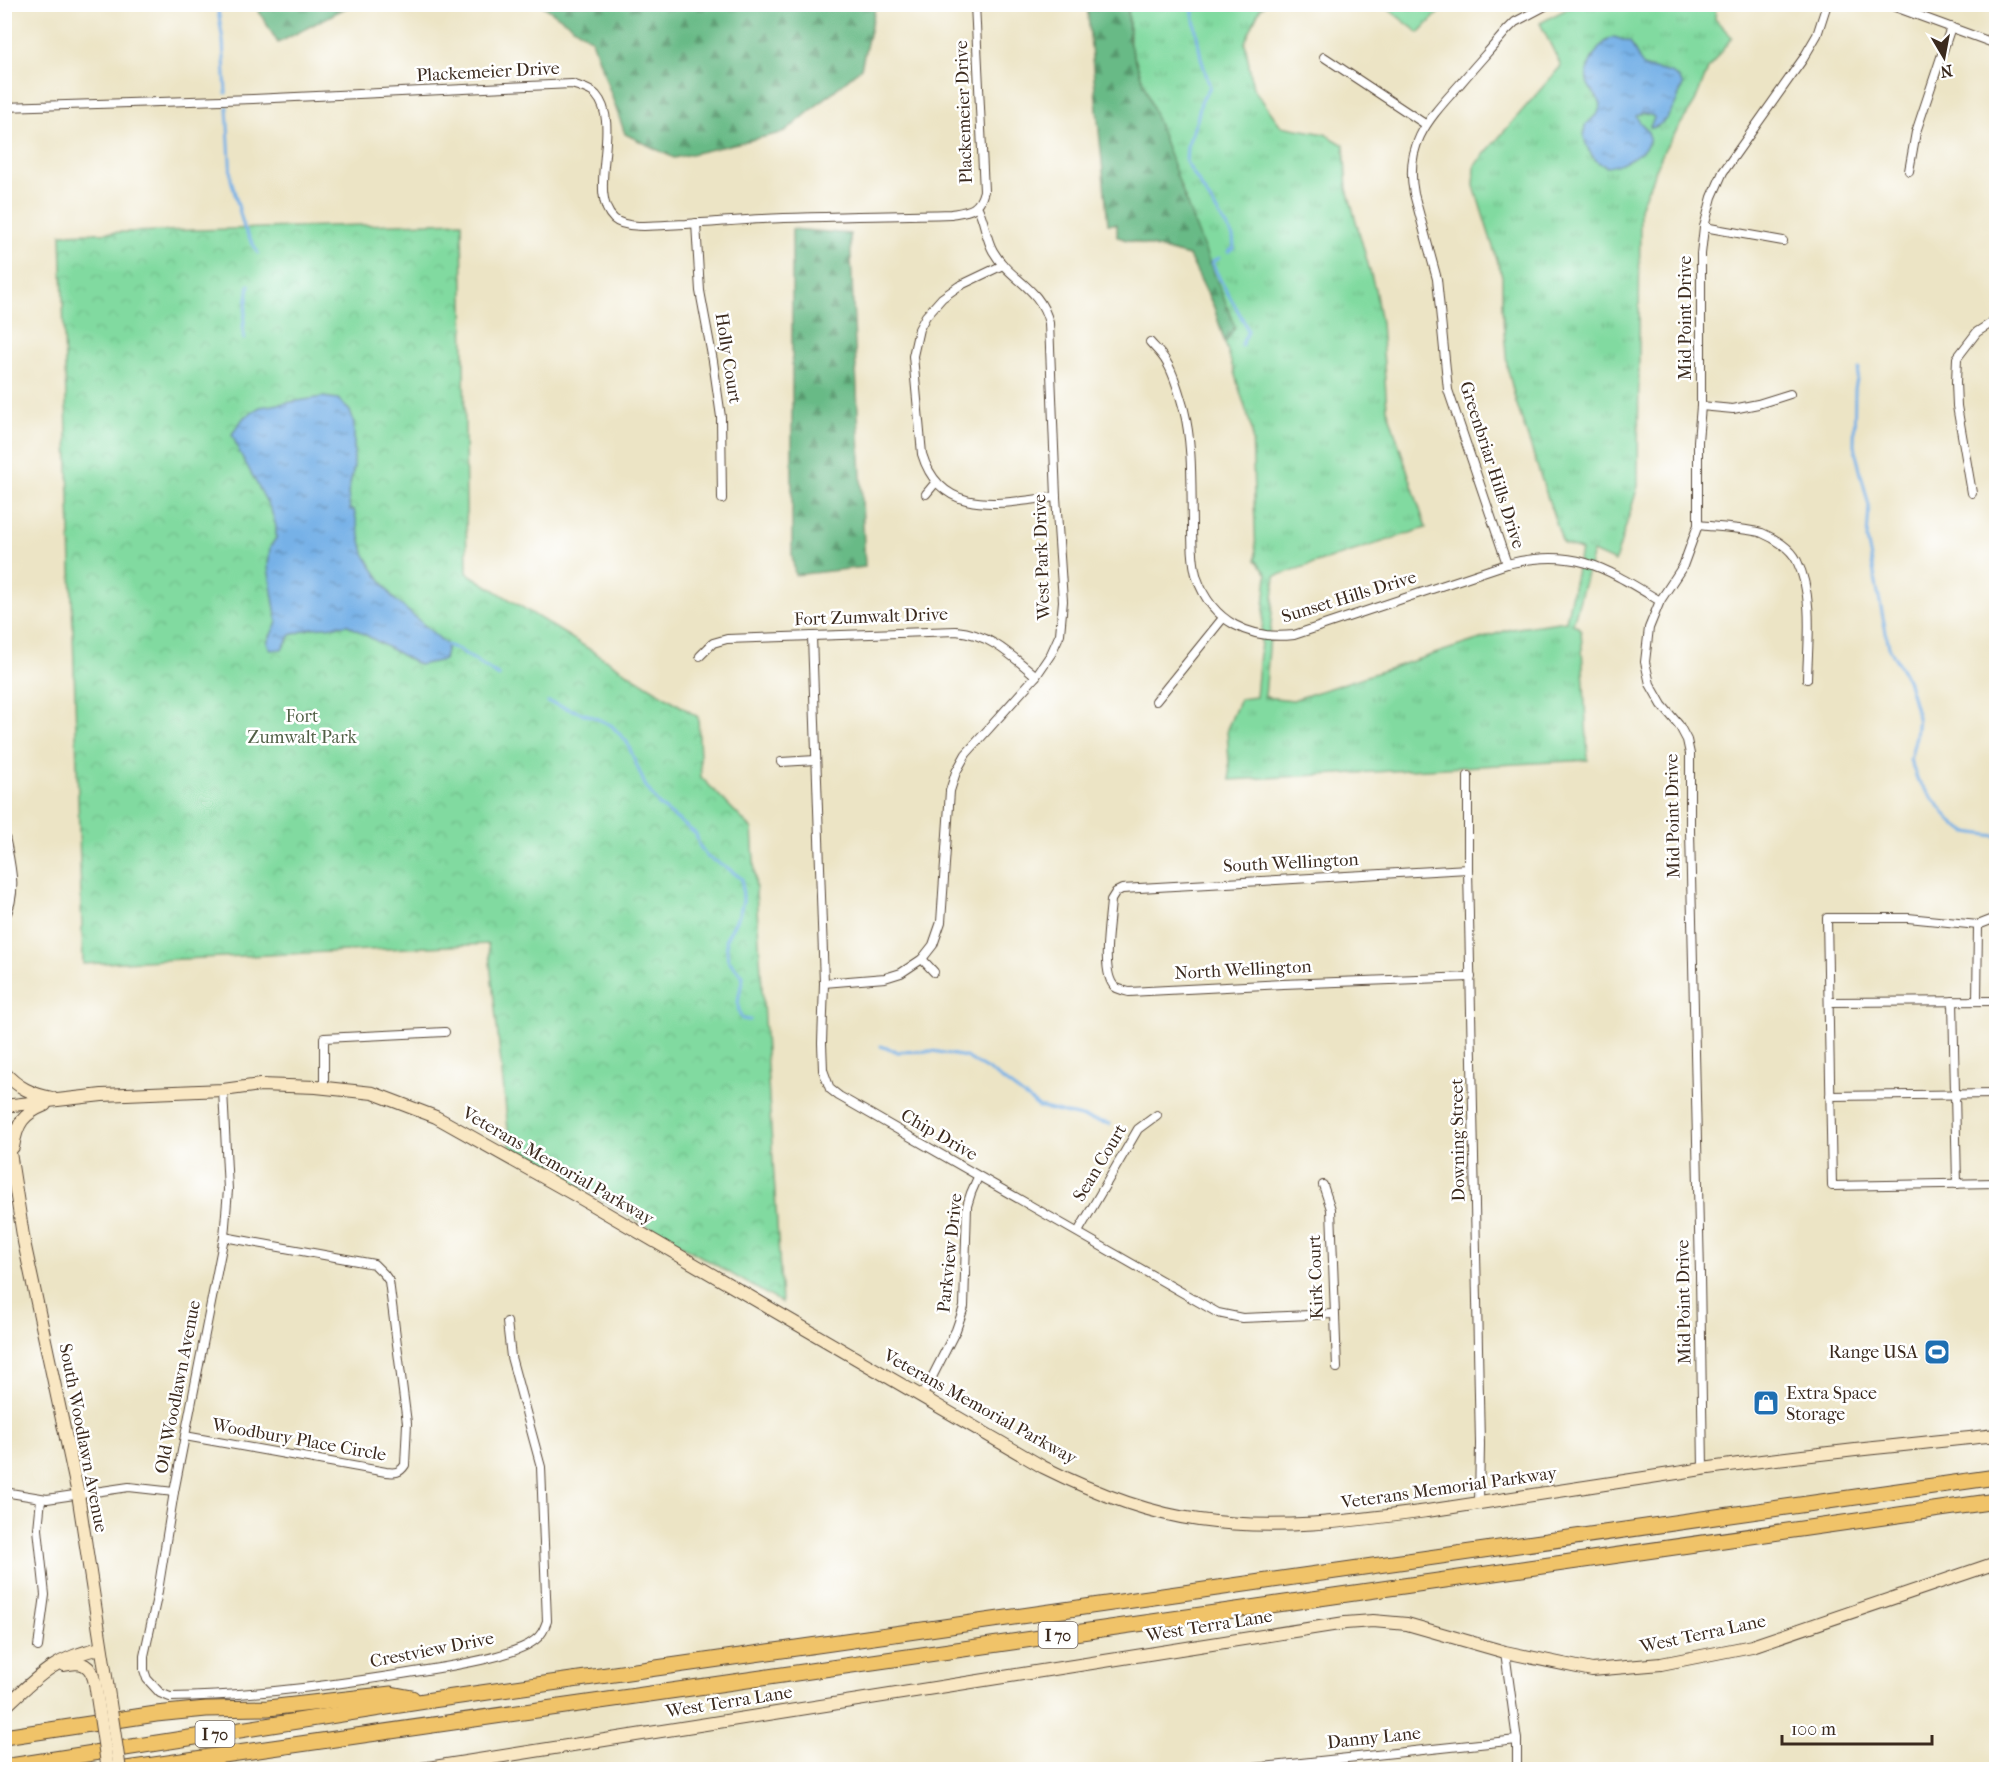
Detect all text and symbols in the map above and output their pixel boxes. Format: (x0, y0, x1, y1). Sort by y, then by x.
north arrow (1914, 27, 1974, 87)
street label: Plackemeier Drive (951, 40, 977, 184)
street label: Plackemeier Drive (416, 58, 560, 86)
text: N (1938, 61, 1954, 82)
street label: Mid Point Drive (1675, 256, 1696, 380)
street label: Holly Court (710, 311, 746, 405)
street label: Greenbriar Hills Drive (1455, 379, 1529, 551)
street label: West Park Drive (1029, 494, 1055, 621)
street label: Sunset Hills Drive (1279, 567, 1419, 627)
street label: Fort Zumwalt Drive (794, 604, 948, 630)
park label: Fort Zumwalt Park (247, 706, 357, 748)
street label: Mid Point Drive (1661, 753, 1685, 879)
street label: South Wellington (1223, 849, 1360, 877)
street label: North Wellington (1174, 956, 1313, 984)
street label: Downing Street (1446, 1078, 1470, 1202)
street label: Veterans Memorial Parkway (458, 1102, 659, 1230)
street label: Chip Drive (897, 1105, 981, 1165)
street label: Sean Court (1069, 1120, 1132, 1205)
street label: Parkview Drive (933, 1192, 967, 1314)
street label: Kirk Court (1304, 1234, 1328, 1320)
street label: Mid Point Drive (1672, 1239, 1696, 1365)
street label: Old Woodlawn Avenue (151, 1298, 205, 1475)
sports icon: Range USA (1922, 1337, 1952, 1367)
street label: South Woodlawn Avenue (54, 1342, 112, 1534)
place label: Range USA (1829, 1342, 1918, 1363)
street label: Veterans Memorial Parkway (879, 1345, 1082, 1470)
place label: Extra Space Storage (1786, 1383, 1877, 1425)
shop icon: Extra Space Storage (1751, 1388, 1781, 1418)
street label: Woodbury Place Circle (209, 1414, 388, 1466)
street label: Veterans Memorial Parkway (1339, 1462, 1560, 1514)
street label: West Terra Lane (1143, 1606, 1274, 1647)
street label: West Terra Lane (1637, 1610, 1768, 1658)
road number: I 70 (1038, 1622, 1078, 1648)
street label: Crestview Drive (368, 1628, 496, 1672)
street label: West Terra Lane (663, 1682, 794, 1723)
scale bar (1782, 1708, 1932, 1746)
text: 100 m (1791, 1719, 1836, 1740)
road number: I 70 (196, 1721, 234, 1747)
street label: Danny Lane (1326, 1723, 1422, 1753)

